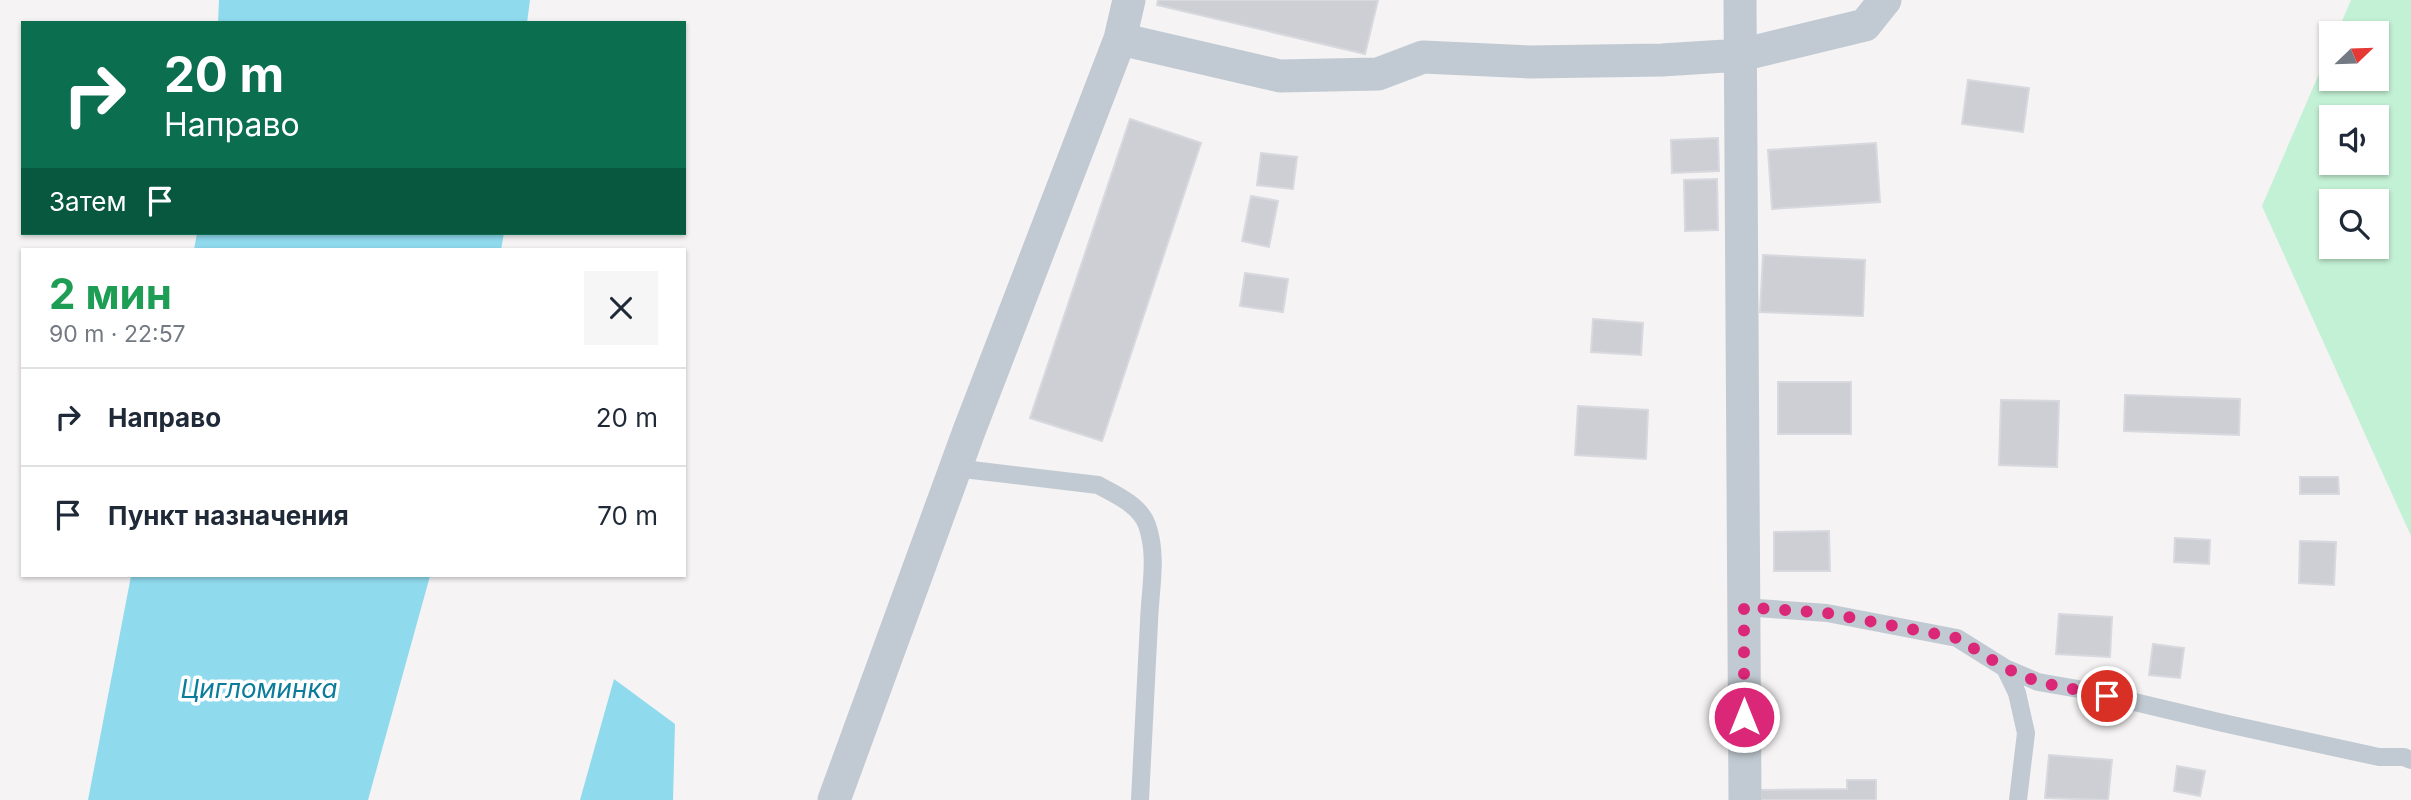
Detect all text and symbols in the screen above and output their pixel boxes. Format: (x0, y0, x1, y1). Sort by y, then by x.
north arrow (2319, 21, 2389, 91)
map controls (2319, 21, 2389, 259)
text: 20 m (164, 45, 284, 104)
icon: right (49, 49, 140, 140)
text: Направо (164, 105, 300, 144)
button: sound (2319, 105, 2389, 175)
icon: arrive (141, 182, 179, 220)
text: Затем (49, 186, 127, 217)
button: search (2319, 189, 2389, 259)
text: 2 мин (49, 268, 172, 319)
button: close (584, 271, 658, 345)
text: 90 m · 22:57 (49, 320, 186, 348)
icon: right (49, 398, 87, 436)
text: Направо (108, 402, 221, 433)
text: 20 m (596, 402, 658, 433)
icon: arrive (49, 496, 87, 534)
text: Пункт назначения (108, 500, 349, 531)
text: 70 m (597, 500, 658, 531)
pin (2077, 666, 2137, 726)
water label: Цигломинка (181, 673, 338, 704)
icon: arrive (2088, 677, 2126, 715)
position arrow (1707, 680, 1781, 754)

